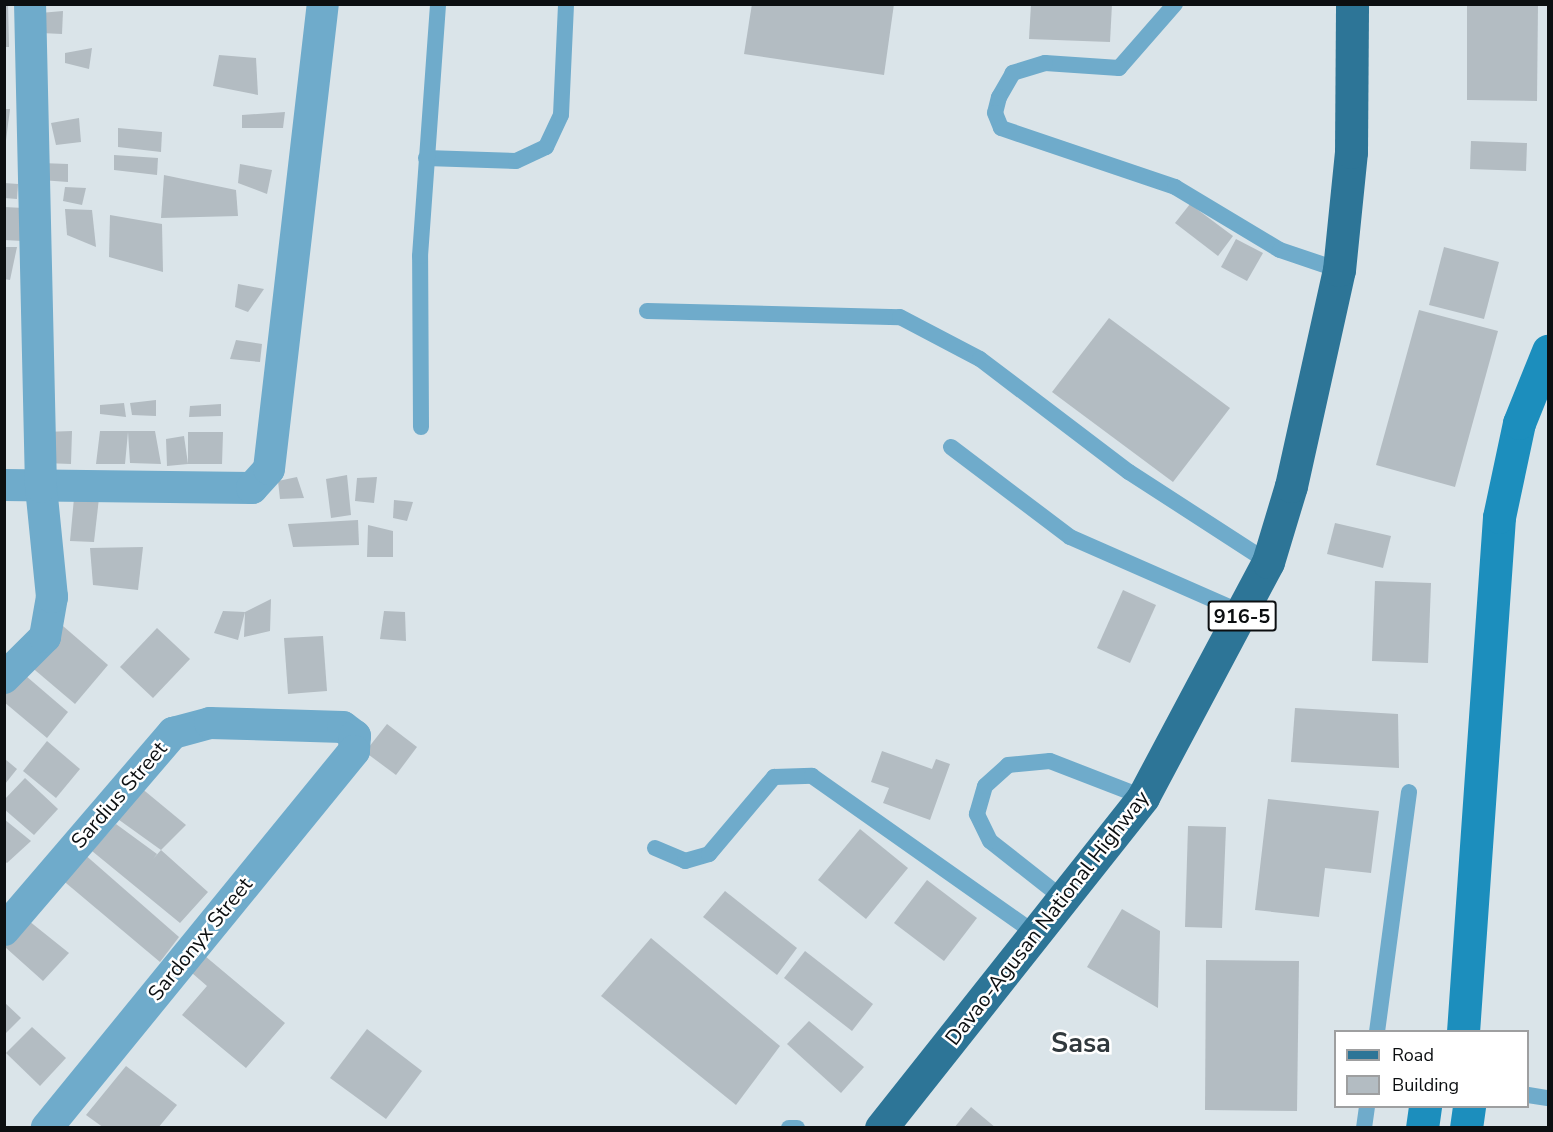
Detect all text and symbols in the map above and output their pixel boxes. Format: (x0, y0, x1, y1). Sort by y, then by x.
road number: 916-5 (1208, 599, 1276, 633)
street label: Sardius Street (66, 737, 172, 853)
street label: Davao-Agusan National Highway (940, 786, 1154, 1050)
street label: Sardonyx Street (143, 872, 257, 1006)
district label: Sasa (1051, 1028, 1111, 1060)
legend (1334, 1030, 1529, 1108)
text: Road (1392, 1043, 1434, 1067)
text: Building (1392, 1073, 1459, 1097)

